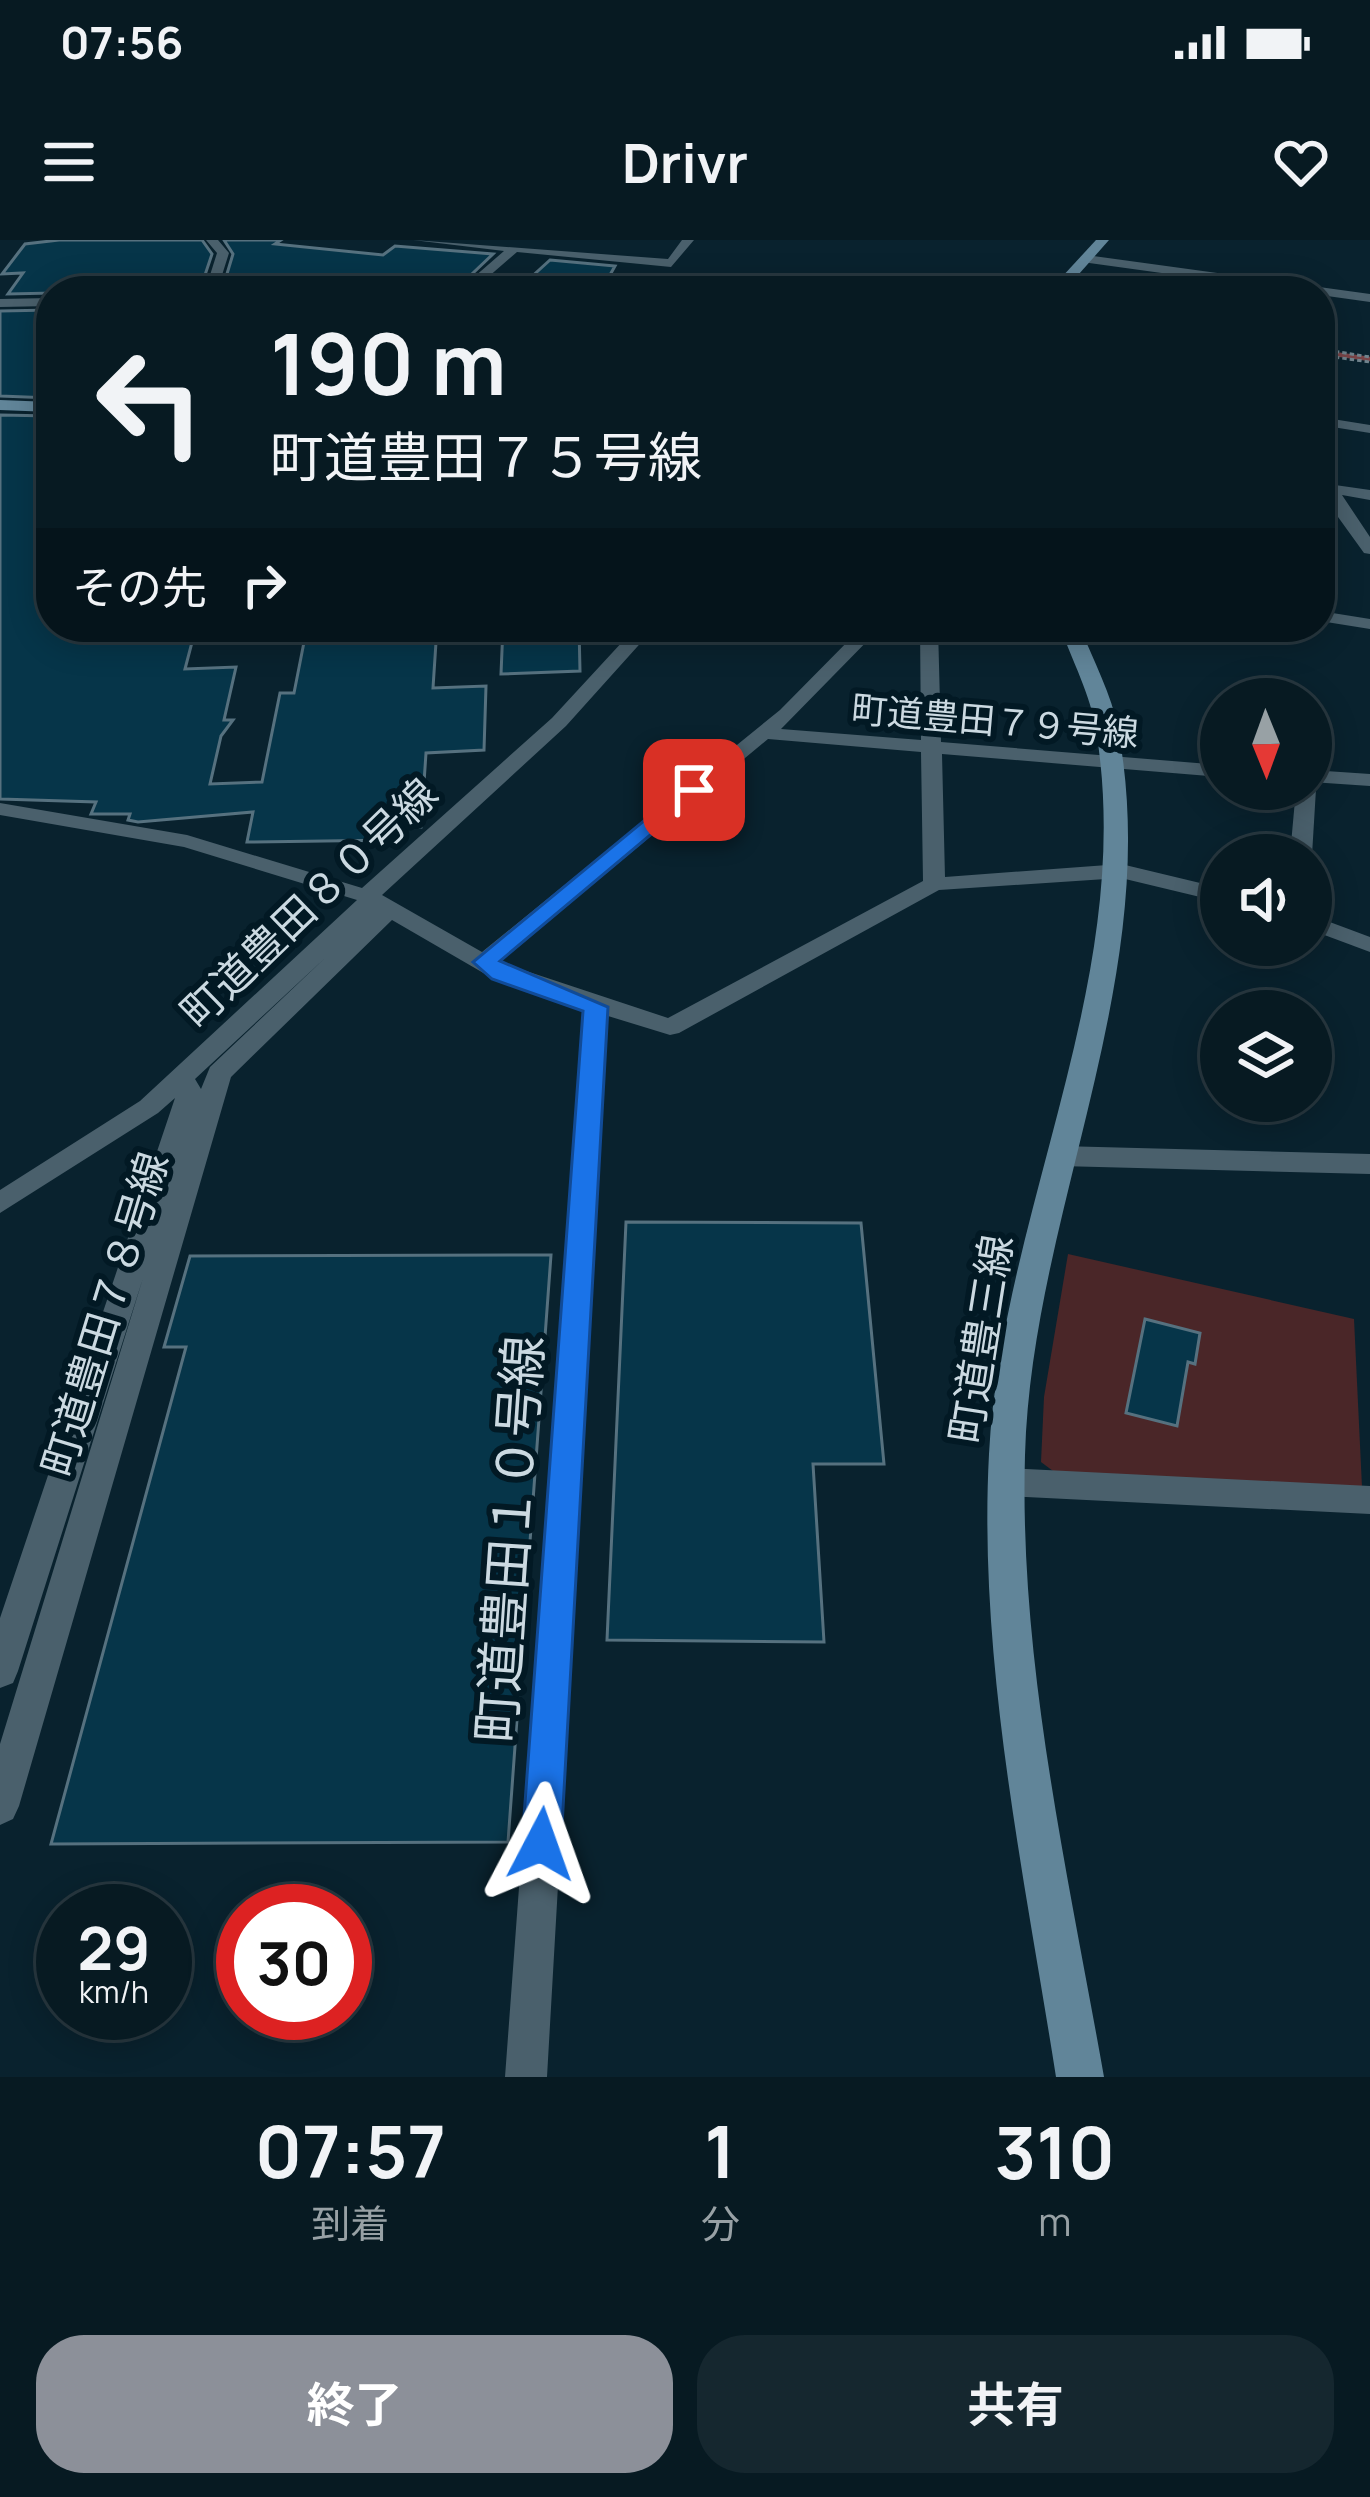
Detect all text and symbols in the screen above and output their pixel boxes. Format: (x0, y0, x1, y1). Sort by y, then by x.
text: 07:56 (60, 11, 183, 73)
text: Drivr (622, 125, 748, 199)
icon: menu (36, 129, 102, 195)
icon: heart (1268, 129, 1334, 195)
text: 190 m (270, 305, 507, 420)
icon: left (72, 324, 228, 480)
text: 町道豊田７５号線 (270, 419, 702, 493)
icon: right (231, 552, 297, 618)
text: その先 (72, 556, 207, 618)
north arrow (1200, 678, 1332, 810)
map controls (1200, 678, 1332, 1122)
street label: 町道豊田７９号線 (849, 684, 1141, 757)
pin (643, 739, 745, 841)
icon: arrive (661, 757, 727, 823)
street label: 町道豊田８０号線 (167, 765, 449, 1040)
button: sound (1200, 834, 1332, 966)
button: layers (1200, 990, 1332, 1122)
street label: 町道豊田７８号線 (27, 1145, 181, 1483)
street label: 町道豊三線 (935, 1231, 1025, 1447)
street label: 町道豊田１０号線 (460, 1333, 557, 1745)
position arrow (478, 1781, 604, 1907)
speed limit sign: 30 (216, 1884, 372, 2040)
text: 29 (77, 1906, 151, 1988)
text: km/h (79, 1971, 149, 2012)
text: 07:57 (255, 2101, 446, 2200)
text: 1 (704, 2101, 736, 2200)
text: 310 (994, 2102, 1115, 2201)
text: m (1038, 2194, 1071, 2248)
text: 到着 (311, 2196, 389, 2250)
text: 分 (701, 2196, 740, 2250)
button: 終了 (36, 2335, 673, 2473)
button: 共有 (697, 2335, 1334, 2473)

